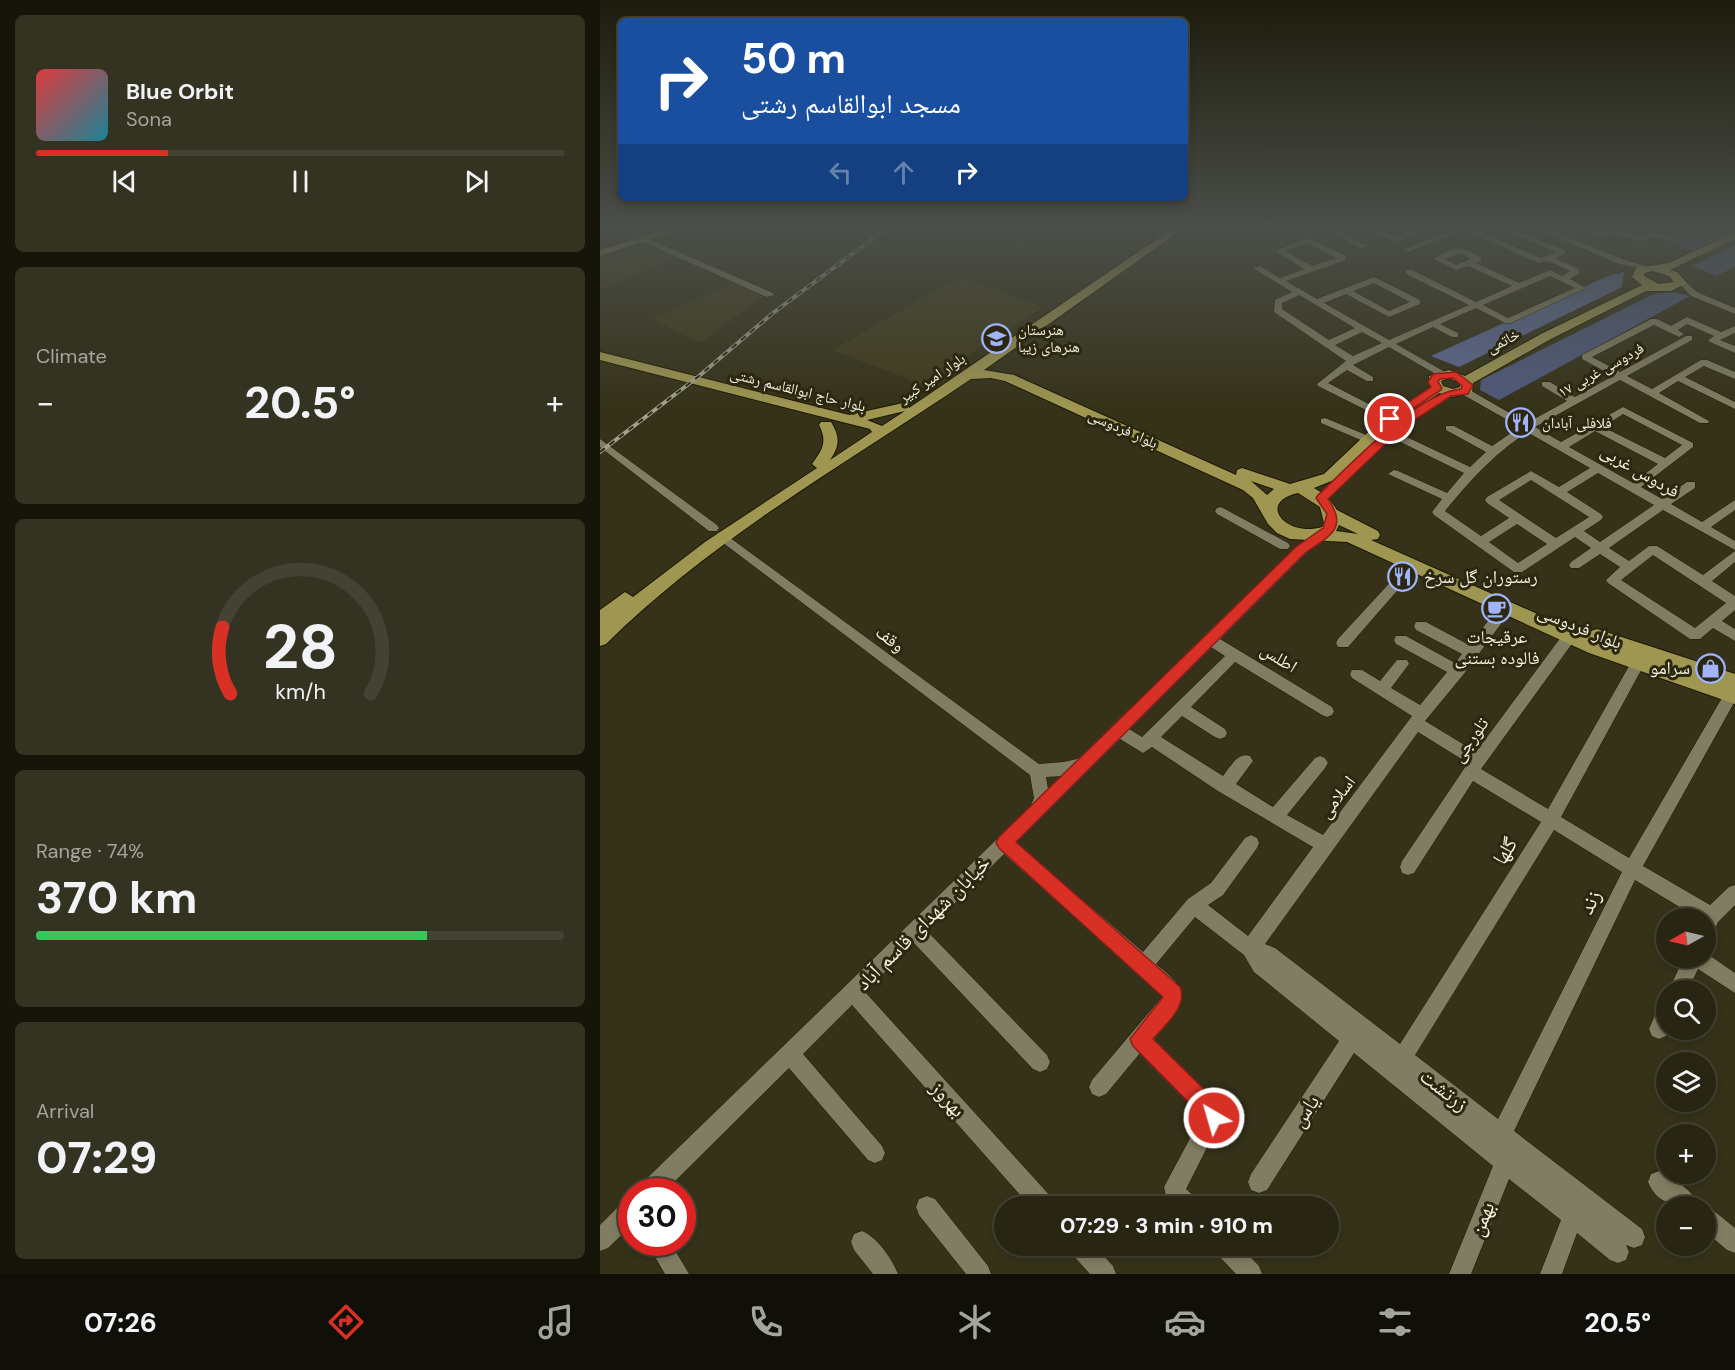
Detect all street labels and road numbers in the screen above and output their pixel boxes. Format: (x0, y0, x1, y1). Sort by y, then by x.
street label: خاتمی (1483, 324, 1524, 358)
street label: فردوسی غربی ۱۷ (1554, 338, 1648, 402)
street label: بلوار امیر کبیر (894, 348, 969, 408)
street label: بلوار حاج ابوالقاسم رشتی (728, 363, 868, 417)
street label: بلوار فردوسی (1085, 405, 1161, 453)
street label: فردوس غربی (1596, 439, 1684, 503)
street label: بلوار فردوسی (1534, 599, 1626, 655)
street label: وقف (871, 620, 909, 658)
street label: اطلس (1256, 638, 1302, 678)
street label: تلورجی (1446, 713, 1494, 767)
street label: اسلامی (1313, 771, 1361, 823)
street label: گلها (1486, 832, 1524, 870)
street label: خیابان شهدای قاسم آباد (849, 849, 997, 997)
street label: زند (1572, 885, 1608, 919)
street label: زرتشت (1414, 1062, 1474, 1118)
street label: بهروز (923, 1074, 972, 1123)
street label: یاس (1284, 1089, 1326, 1133)
street label: بهمن (1463, 1198, 1501, 1240)

